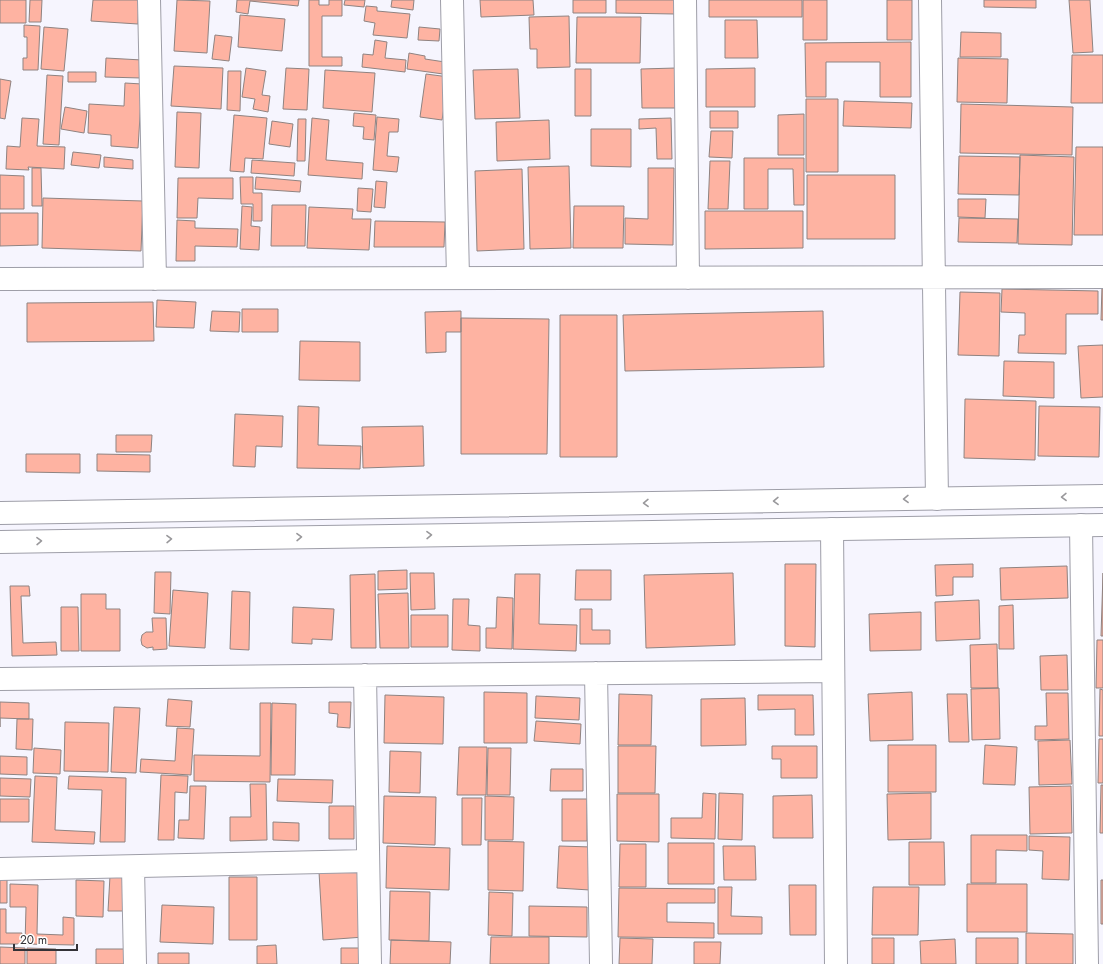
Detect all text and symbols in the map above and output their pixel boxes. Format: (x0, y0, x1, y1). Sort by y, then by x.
one-way arrow (1061, 493, 1067, 501)
one-way arrow (903, 495, 909, 503)
one-way arrow (773, 497, 779, 505)
one-way arrow (643, 499, 649, 507)
one-way arrow (426, 531, 432, 539)
one-way arrow (296, 533, 302, 541)
one-way arrow (166, 535, 172, 543)
one-way arrow (36, 537, 42, 545)
scale bar (14, 926, 77, 952)
text: 20 m (20, 931, 47, 949)

